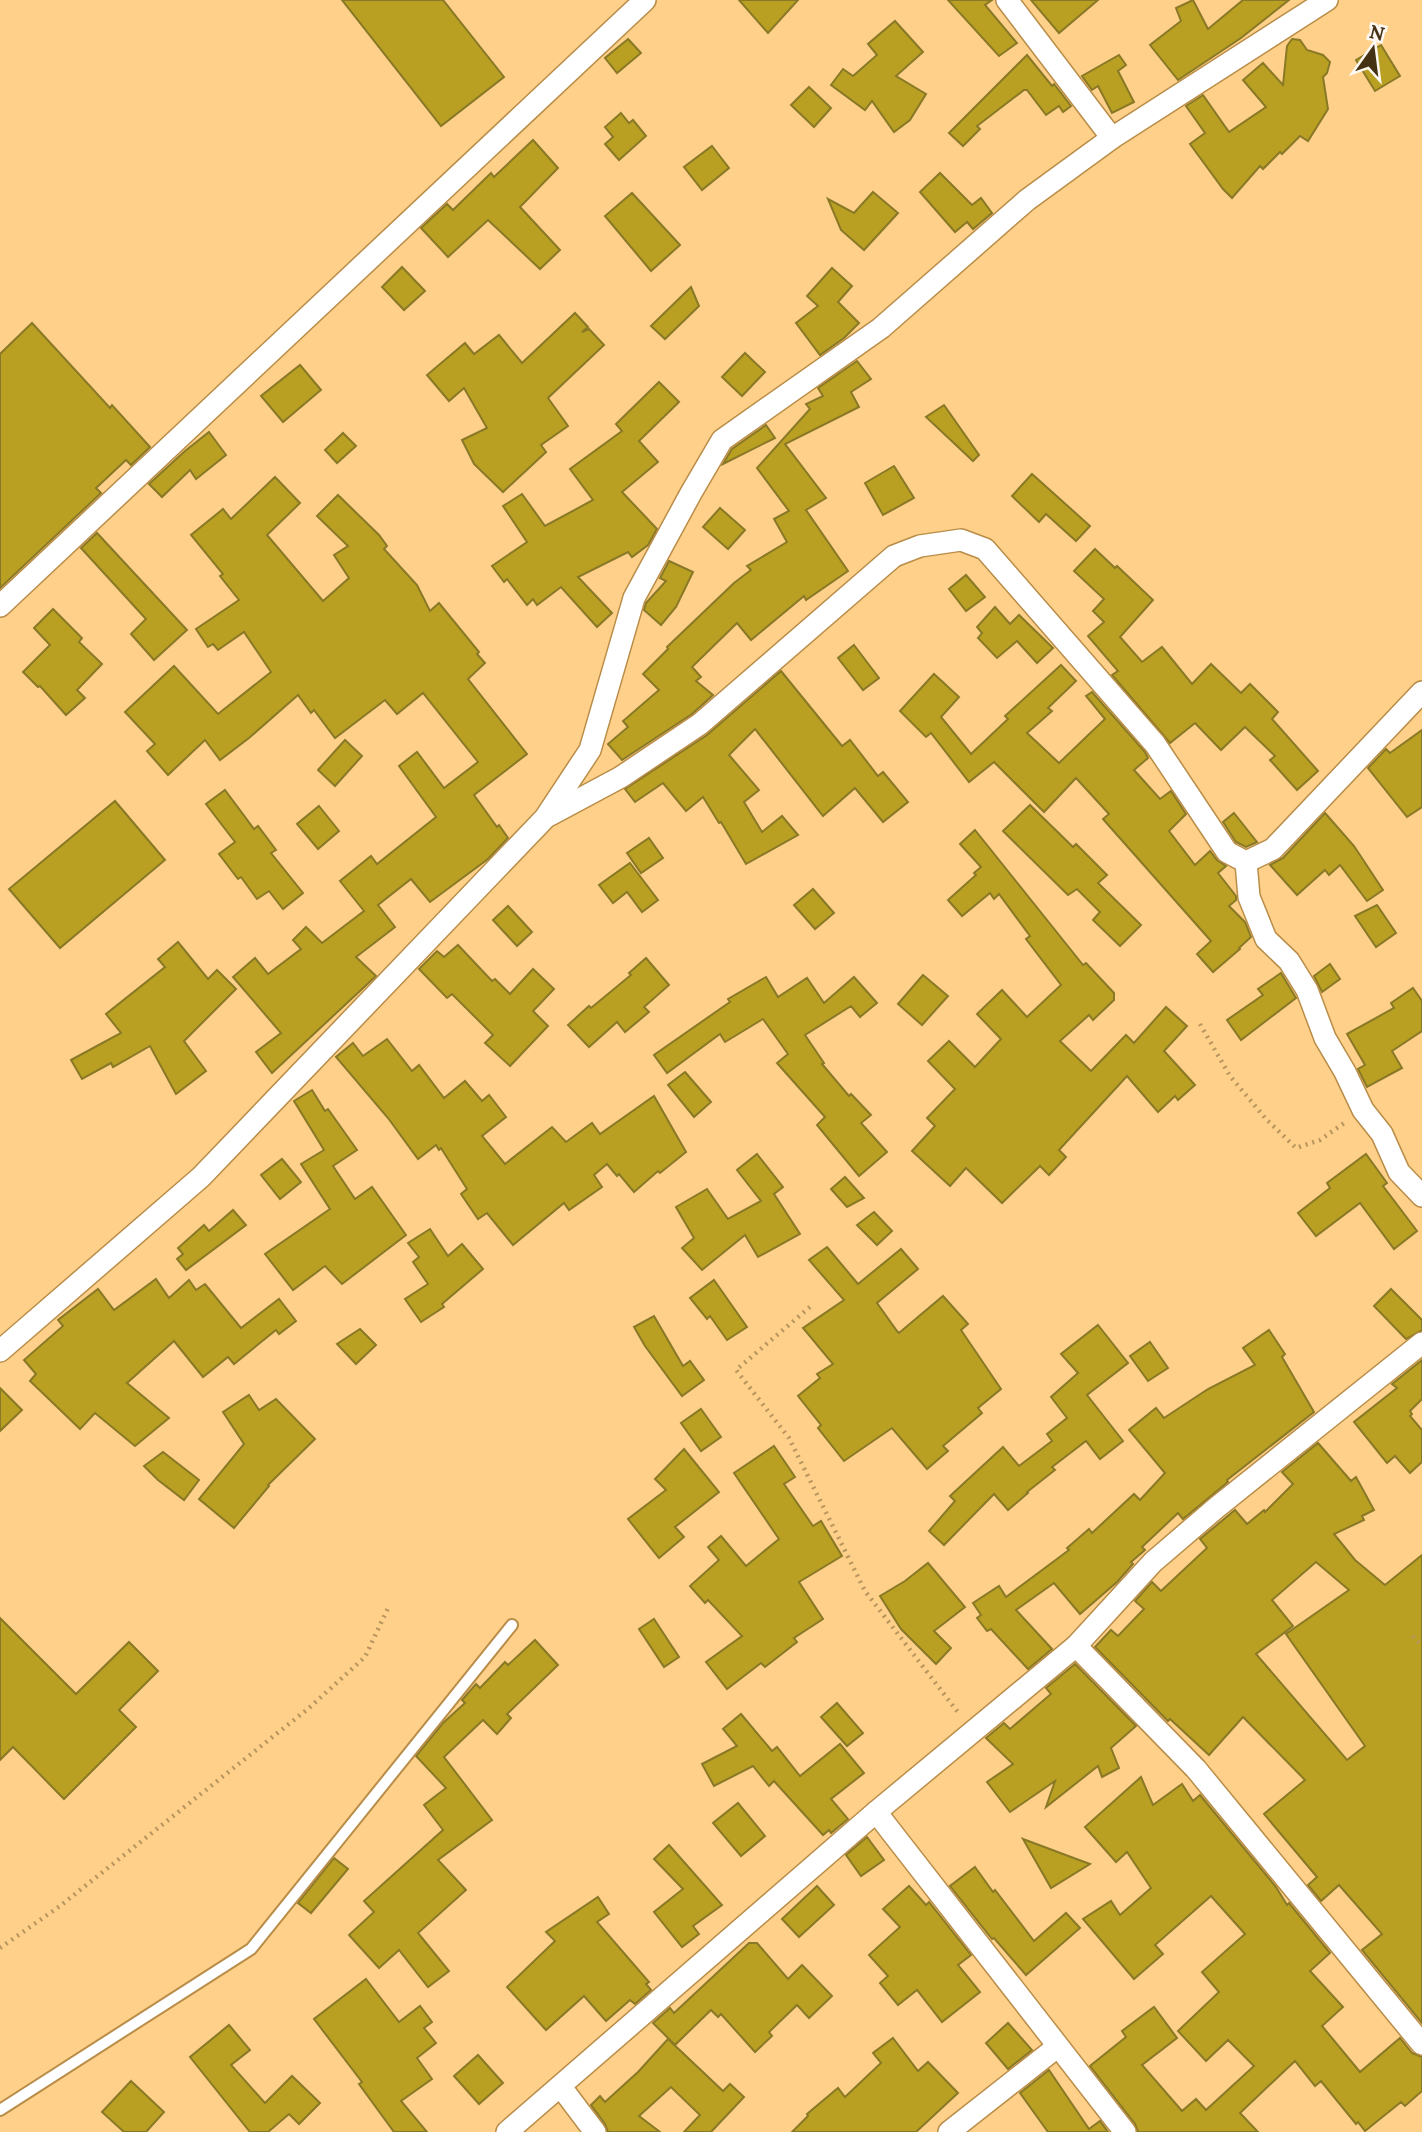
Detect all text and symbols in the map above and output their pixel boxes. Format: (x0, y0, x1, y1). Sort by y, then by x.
north arrow (1338, 14, 1408, 84)
text: N (1367, 19, 1387, 46)

